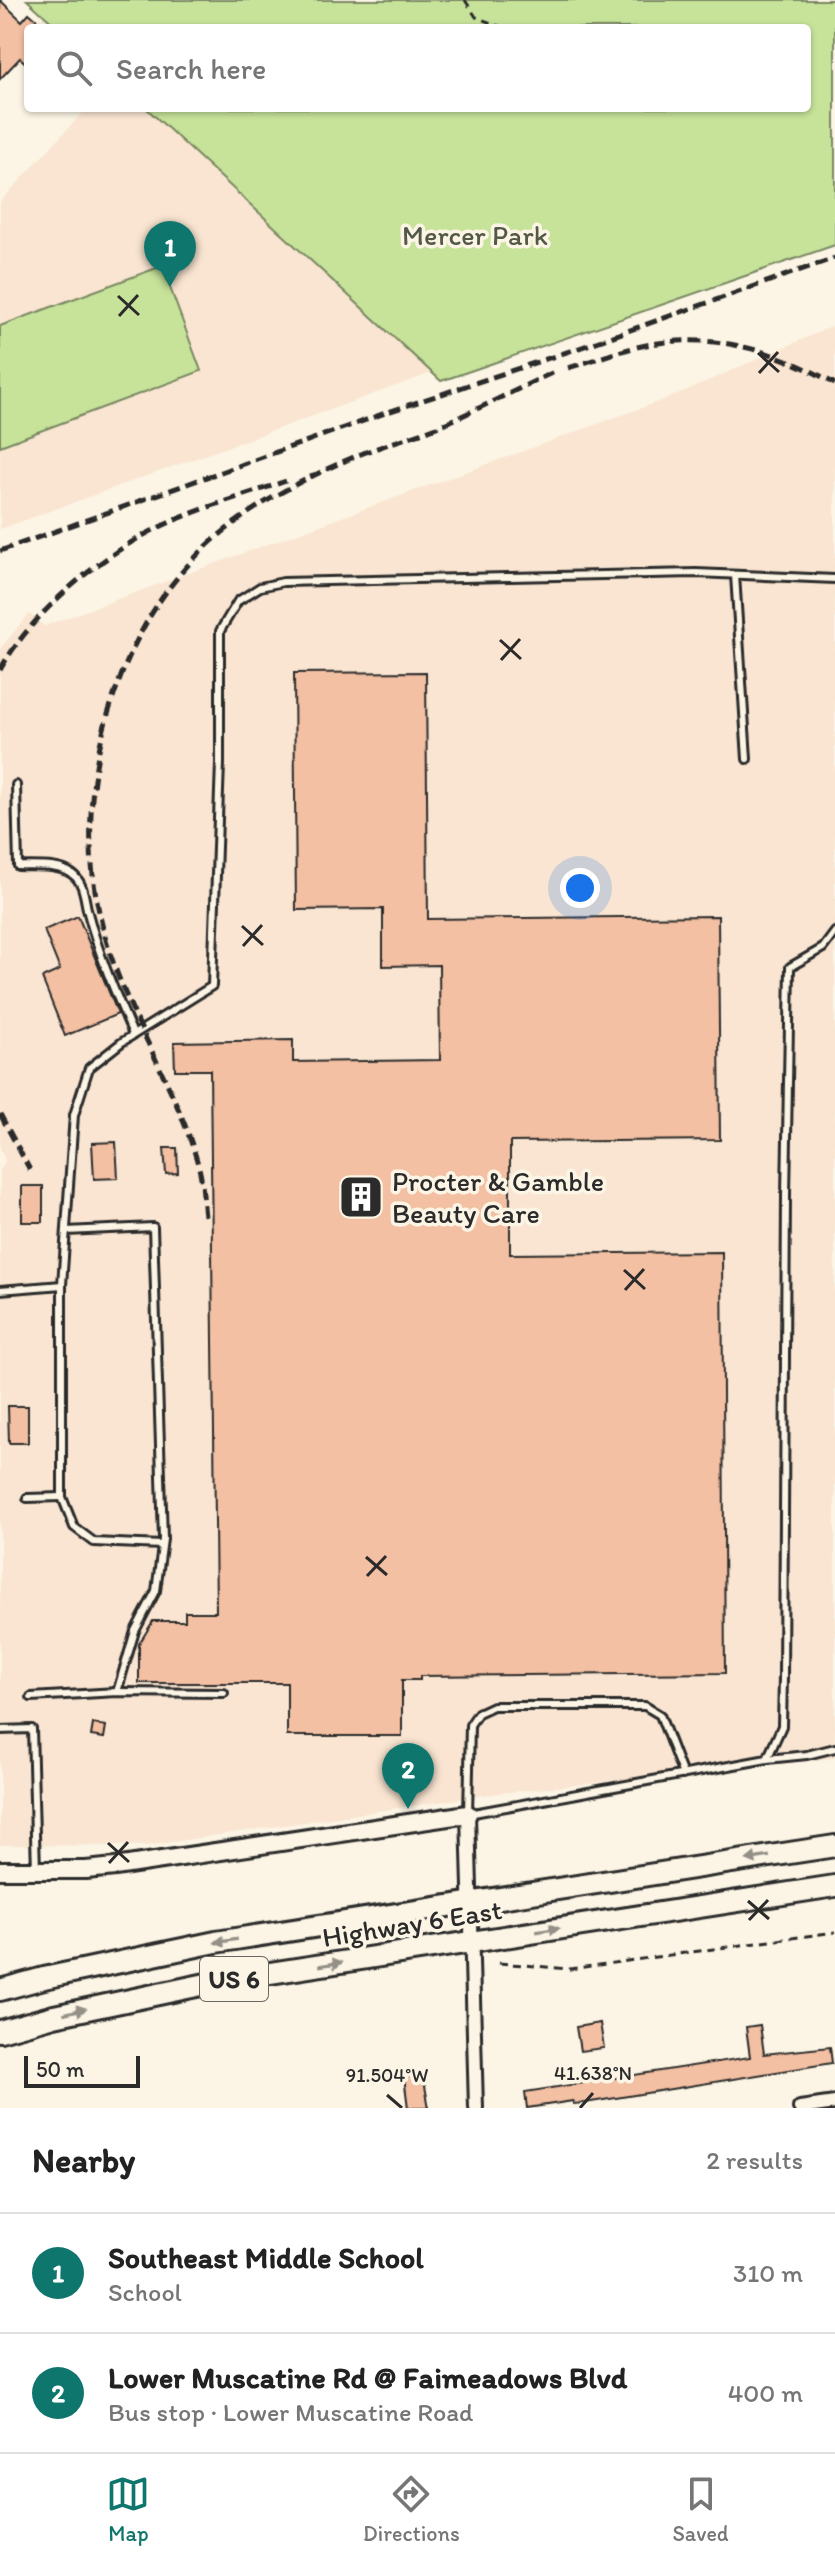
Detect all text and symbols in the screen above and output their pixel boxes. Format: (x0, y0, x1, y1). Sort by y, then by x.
search box (24, 24, 811, 112)
icon: search (52, 46, 96, 90)
text: Search here (116, 50, 266, 87)
park label: Mercer Park (402, 218, 548, 252)
pin: 1 (144, 221, 196, 287)
your location (560, 868, 600, 908)
place label: Procter & Gamble Beauty Care (392, 1164, 604, 1230)
building icon: Procter & Gamble Beauty Care (337, 1173, 385, 1221)
pin: 2 (382, 1743, 434, 1809)
one-way arrow (745, 1852, 770, 1865)
street label: Highway 6 East (320, 1892, 504, 1954)
one-way arrow (536, 1923, 561, 1936)
one-way arrow (214, 1935, 239, 1947)
road number: US 6 (200, 1957, 268, 2001)
one-way arrow (319, 1957, 344, 1970)
one-way arrow (63, 2004, 88, 2017)
scale bar (24, 2052, 140, 2088)
text: 50 m (36, 2056, 85, 2083)
text: 41.638°N (554, 2061, 632, 2085)
text: 91.504°W (346, 2063, 428, 2087)
text: Nearby (32, 2140, 135, 2181)
text: 2 results (706, 2144, 803, 2176)
text: Southeast Middle School (108, 2239, 424, 2276)
text: 1 (52, 2257, 64, 2289)
text: 310 m (733, 2257, 803, 2289)
text: School (108, 2276, 182, 2308)
text: Lower Muscatine Rd @ Faimeadows Blvd (108, 2359, 627, 2396)
text: 2 (51, 2377, 65, 2409)
text: 400 m (728, 2377, 803, 2409)
text: Bus stop · Lower Muscatine Road (108, 2396, 473, 2428)
tab: Map (106, 2472, 150, 2547)
tab: Directions (363, 2472, 460, 2547)
tab: Saved (672, 2472, 729, 2547)

